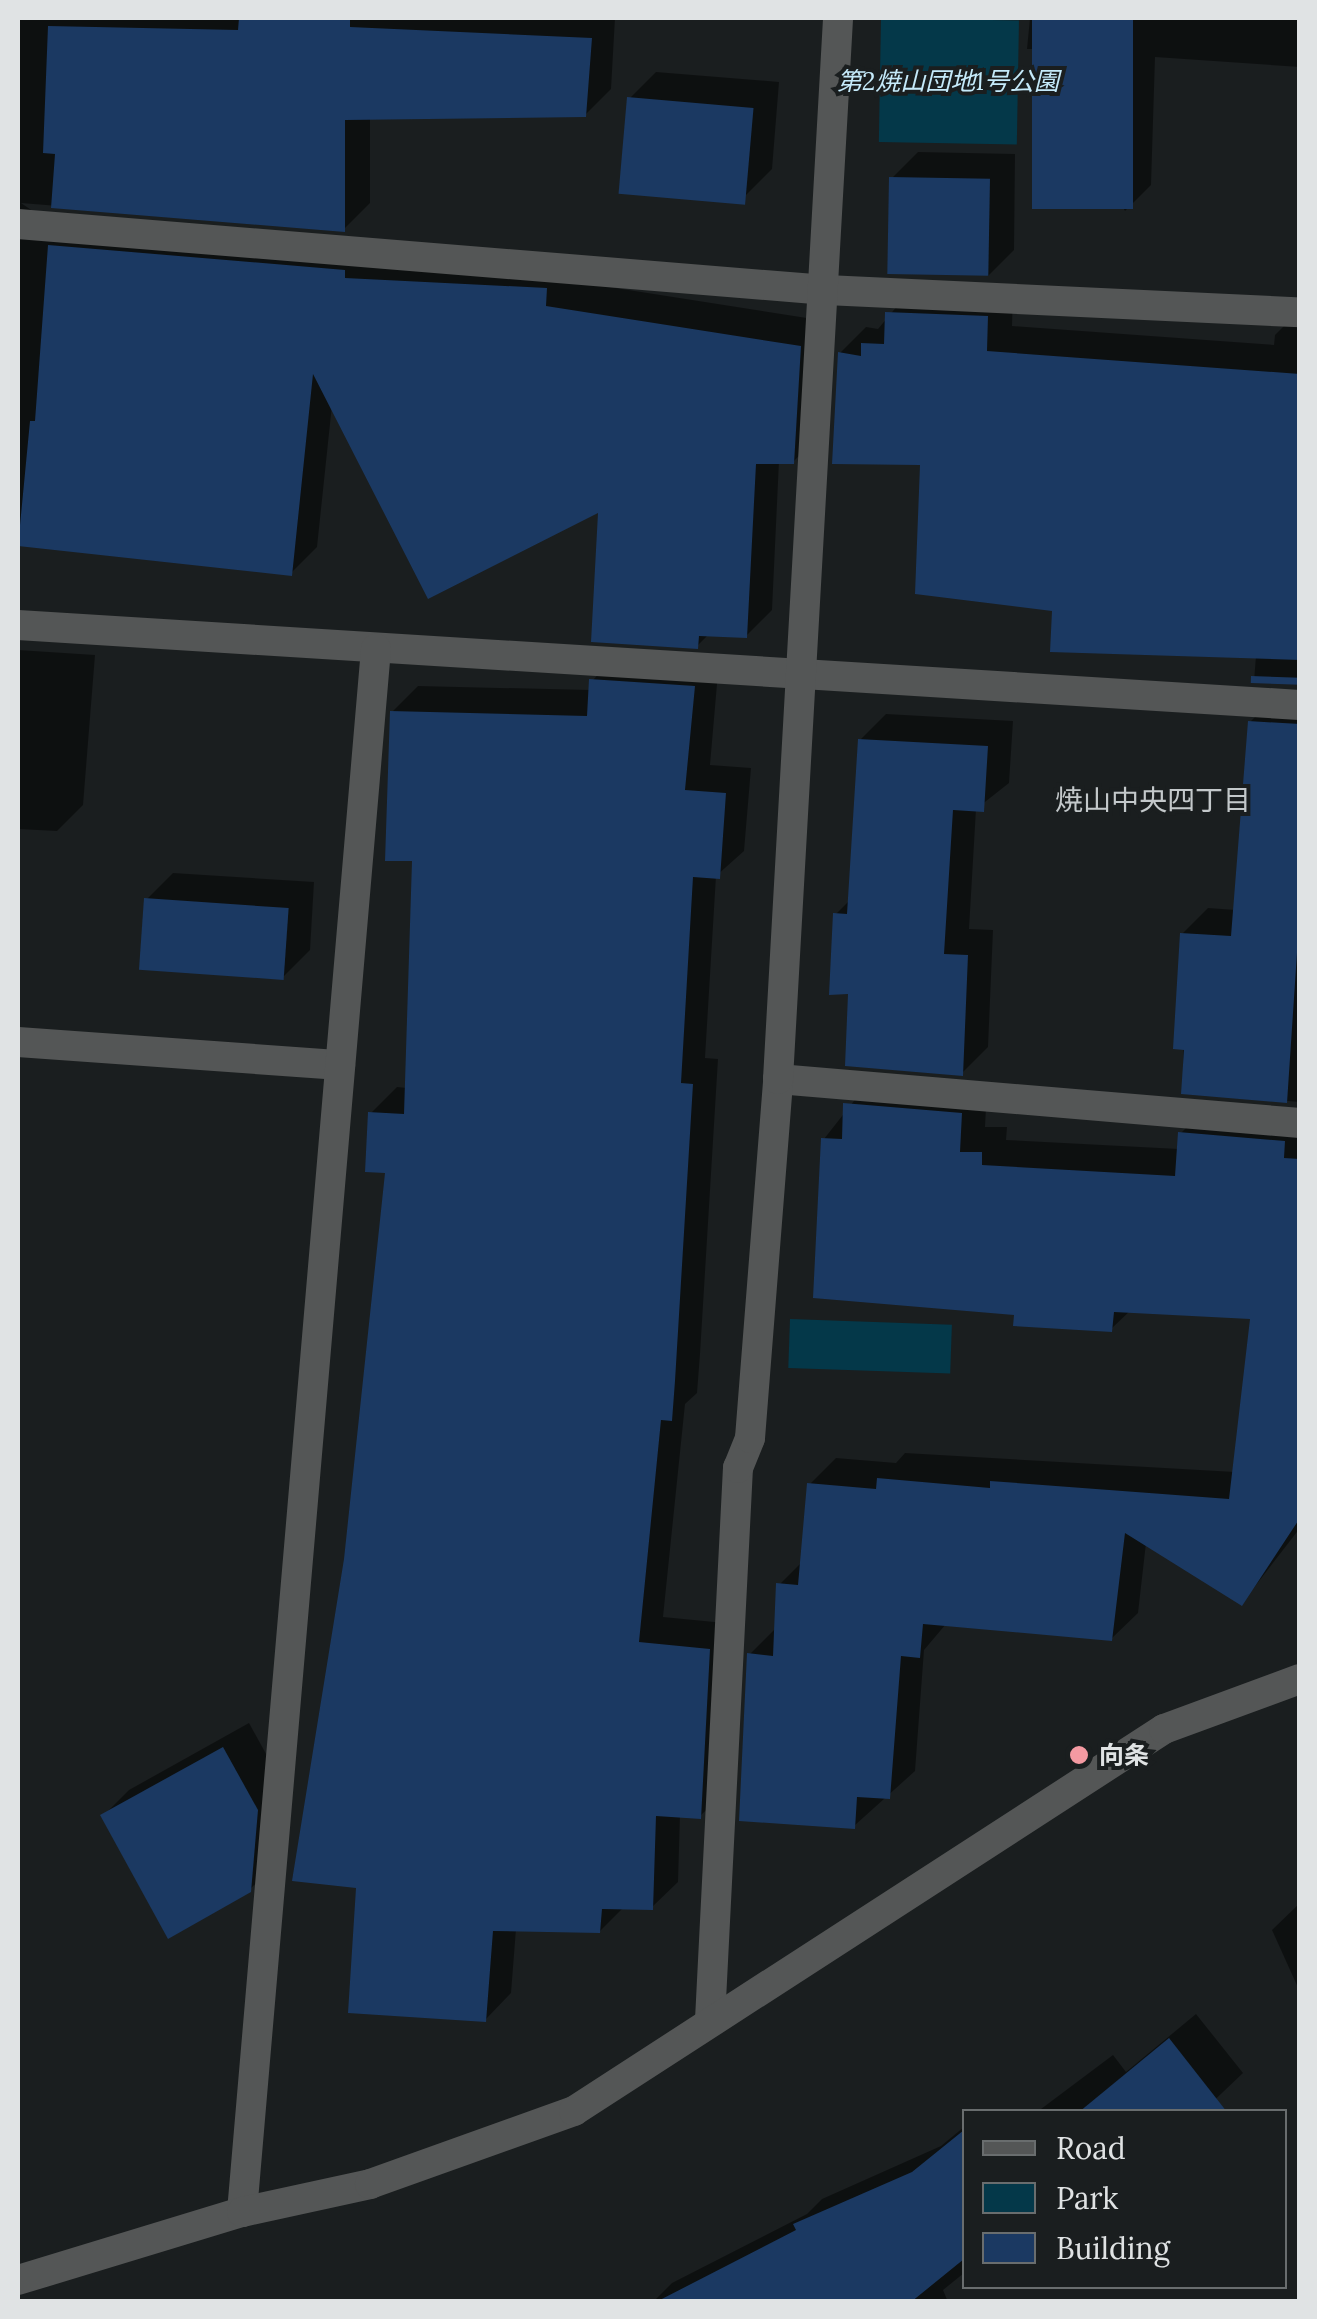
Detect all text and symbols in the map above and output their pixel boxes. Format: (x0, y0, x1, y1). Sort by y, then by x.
park label: 第2焼山団地1号公園 (837, 66, 1059, 96)
district label: 焼山中央四丁目 (1055, 783, 1251, 817)
place label: 向条 (1099, 1740, 1149, 1770)
marker: 向条 (1068, 1744, 1090, 1766)
legend (962, 2109, 1287, 2289)
text: Road (1056, 2129, 1126, 2167)
text: Park (1056, 2179, 1118, 2217)
text: Building (1056, 2229, 1170, 2267)

